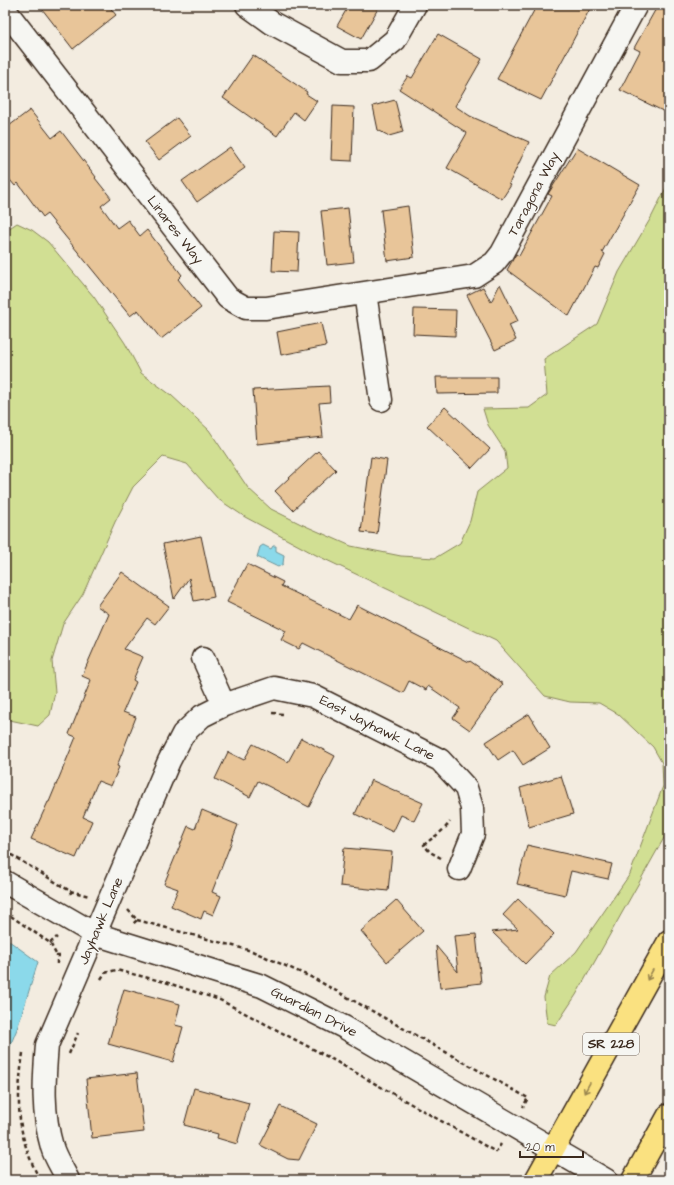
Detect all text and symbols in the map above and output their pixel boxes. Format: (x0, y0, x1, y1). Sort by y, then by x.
street label: Taragona Way (503, 148, 565, 240)
street label: Linares Way (142, 192, 208, 269)
street label: East Jayhawk Lane (316, 690, 438, 766)
street label: Jayhawk Lane (74, 874, 129, 968)
one-way arrow (645, 969, 653, 981)
street label: Guardian Drive (267, 982, 361, 1043)
road number: SR 228 (583, 1033, 639, 1055)
one-way arrow (582, 1082, 590, 1094)
scale bar (520, 1133, 583, 1159)
text: 20 m (526, 1139, 555, 1156)

